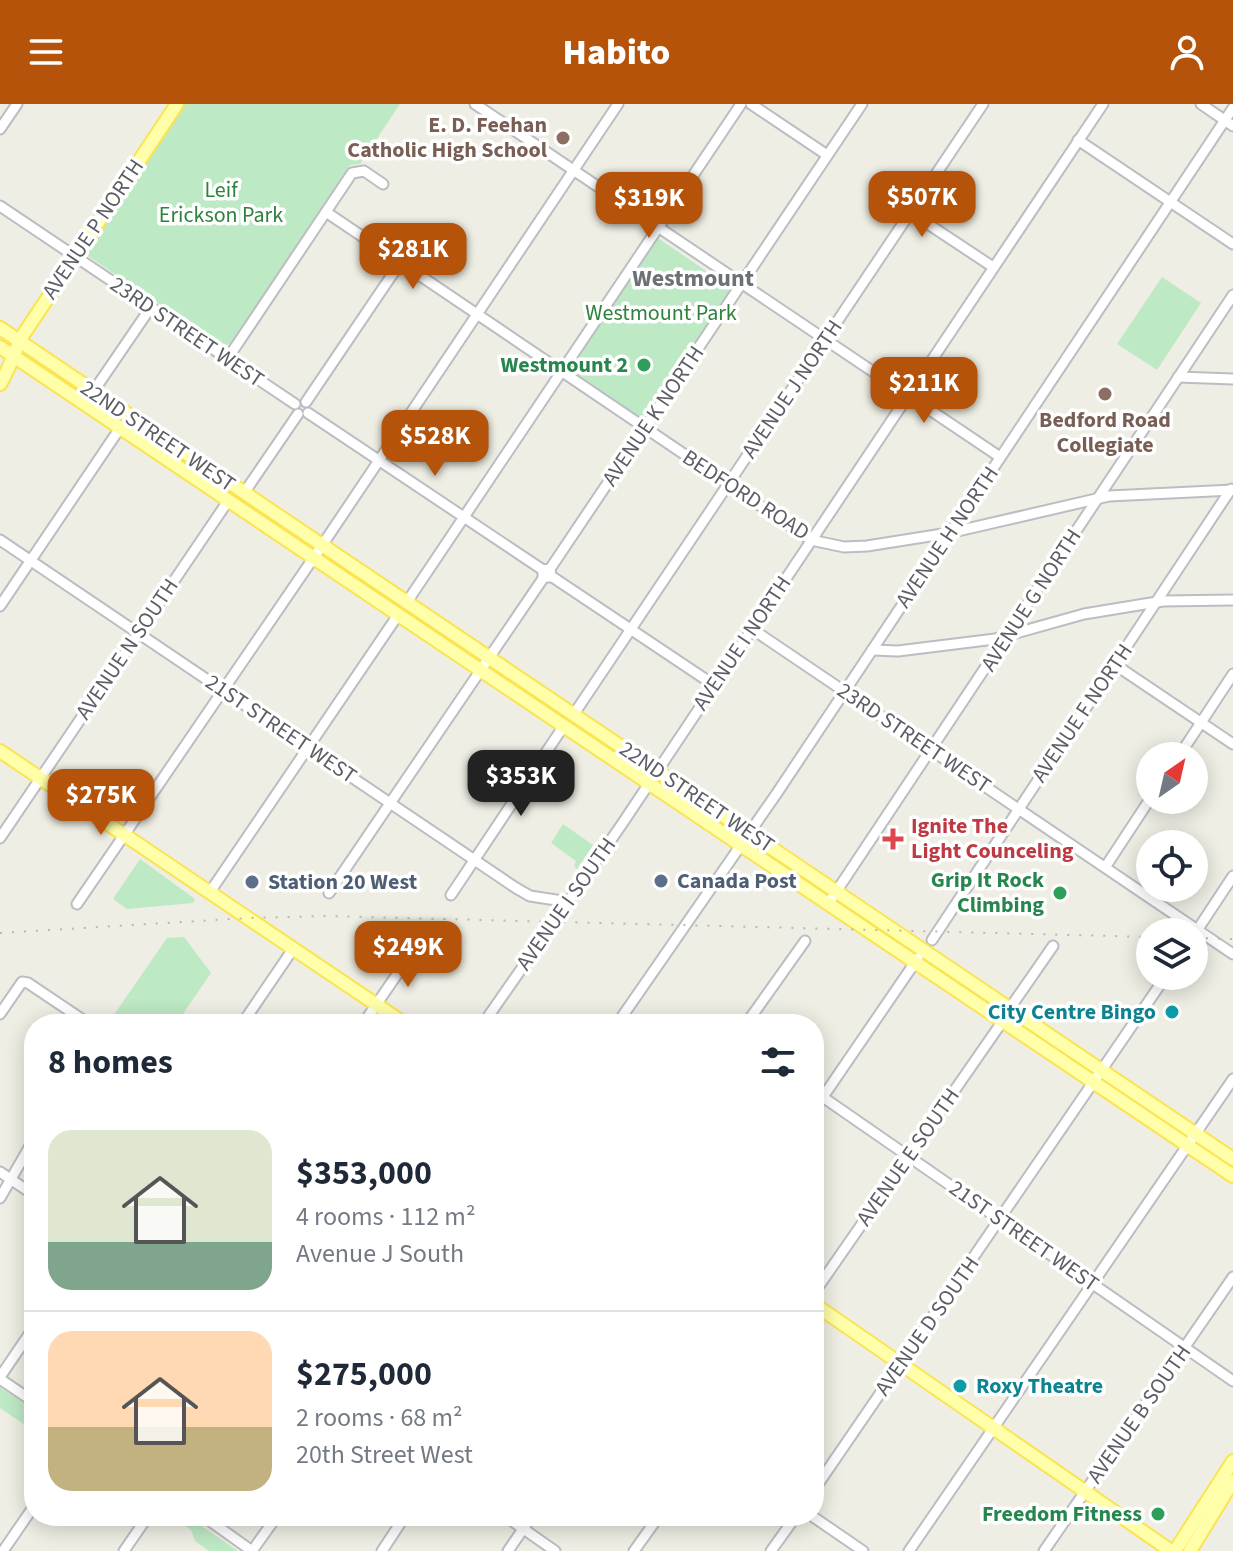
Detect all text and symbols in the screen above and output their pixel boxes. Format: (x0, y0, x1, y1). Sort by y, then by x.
text: Habito (563, 27, 670, 78)
icon: menu (24, 30, 68, 74)
icon: person (1165, 30, 1209, 74)
place label: E. D. Feehan Catholic High School (347, 109, 548, 166)
marker: E. D. Feehan Catholic High School (554, 129, 572, 147)
street label: AVENUE P NORTH (34, 152, 152, 306)
pin: $507K (866, 171, 978, 239)
pin: $319K (593, 172, 705, 240)
park label: Leif Erickson Park (159, 174, 283, 231)
text: $507K (887, 178, 957, 215)
text: $319K (614, 179, 684, 216)
pin: $281K (357, 223, 469, 291)
text: $281K (378, 230, 448, 267)
district label: Westmount (632, 261, 754, 296)
street label: 23RD STREET WEST (104, 269, 270, 396)
park label: Westmount Park (585, 297, 737, 329)
street label: AVENUE J NORTH (734, 313, 850, 465)
street label: AVENUE K NORTH (594, 339, 712, 493)
place label: Westmount 2 (500, 349, 628, 381)
marker: Westmount 2 (635, 356, 653, 374)
pin: $211K (868, 357, 980, 425)
text: $211K (889, 364, 959, 401)
street label: 22ND STREET WEST (74, 372, 242, 500)
marker: Bedford Road Collegiate (1096, 385, 1114, 403)
place label: Bedford Road Collegiate (1039, 404, 1171, 461)
pin: $528K (379, 410, 491, 478)
text: $528K (400, 417, 470, 454)
street label: BEDFORD ROAD (676, 442, 816, 548)
street label: AVENUE H NORTH (888, 460, 1006, 614)
street label: AVENUE G NORTH (973, 522, 1089, 678)
street label: AVENUE I NORTH (685, 569, 799, 717)
street label: AVENUE N SOUTH (68, 572, 186, 726)
street label: AVENUE F NORTH (1024, 637, 1140, 789)
street label: 21ST STREET WEST (199, 666, 363, 792)
street label: 23RD STREET WEST (831, 675, 997, 802)
street label: 22ND STREET WEST (613, 733, 781, 861)
north arrow (1136, 742, 1208, 814)
map controls (1136, 742, 1208, 990)
pin: $353K (465, 750, 577, 818)
text: $353K (486, 757, 556, 794)
pin: $275K (45, 769, 157, 837)
text: $275K (66, 776, 136, 813)
place label: Ignite The Light Counceling (911, 810, 1074, 867)
marker: Ignite The Light Counceling (882, 828, 904, 850)
button: locate (1136, 830, 1208, 902)
street label: AVENUE I SOUTH (508, 831, 624, 977)
place label: Grip It Rock Climbing (931, 864, 1044, 921)
place label: Canada Post (677, 865, 797, 897)
place label: Station 20 West (268, 866, 418, 898)
marker: Canada Post (652, 872, 670, 890)
marker: Station 20 West (243, 873, 261, 891)
marker: Grip It Rock Climbing (1051, 884, 1069, 902)
button: layers (1136, 918, 1208, 990)
pin: $249K (352, 921, 464, 989)
text: $249K (373, 928, 443, 965)
place label: City Centre Bingo (988, 996, 1156, 1028)
marker: City Centre Bingo (1163, 1003, 1181, 1021)
text: 8 homes (48, 1038, 173, 1087)
icon: filters (756, 1040, 800, 1084)
street label: AVENUE E SOUTH (849, 1082, 967, 1232)
text: $353,000 (296, 1149, 432, 1198)
icon: home (112, 1162, 208, 1258)
street label: 21ST STREET WEST (943, 1172, 1106, 1300)
text: 4 rooms · 112 m² (296, 1198, 475, 1235)
text: Avenue J South (296, 1235, 464, 1272)
street label: AVENUE D SOUTH (867, 1250, 987, 1402)
street label: AVENUE B SOUTH (1079, 1338, 1199, 1490)
text: $275,000 (296, 1350, 432, 1399)
icon: home (112, 1363, 208, 1459)
place label: Roxy Theatre (976, 1370, 1103, 1402)
marker: Roxy Theatre (951, 1377, 969, 1395)
text: 2 rooms · 68 m² (296, 1399, 463, 1436)
text: 20th Street West (296, 1436, 473, 1473)
place label: Freedom Fitness (982, 1498, 1142, 1530)
marker: Freedom Fitness (1149, 1505, 1167, 1523)

